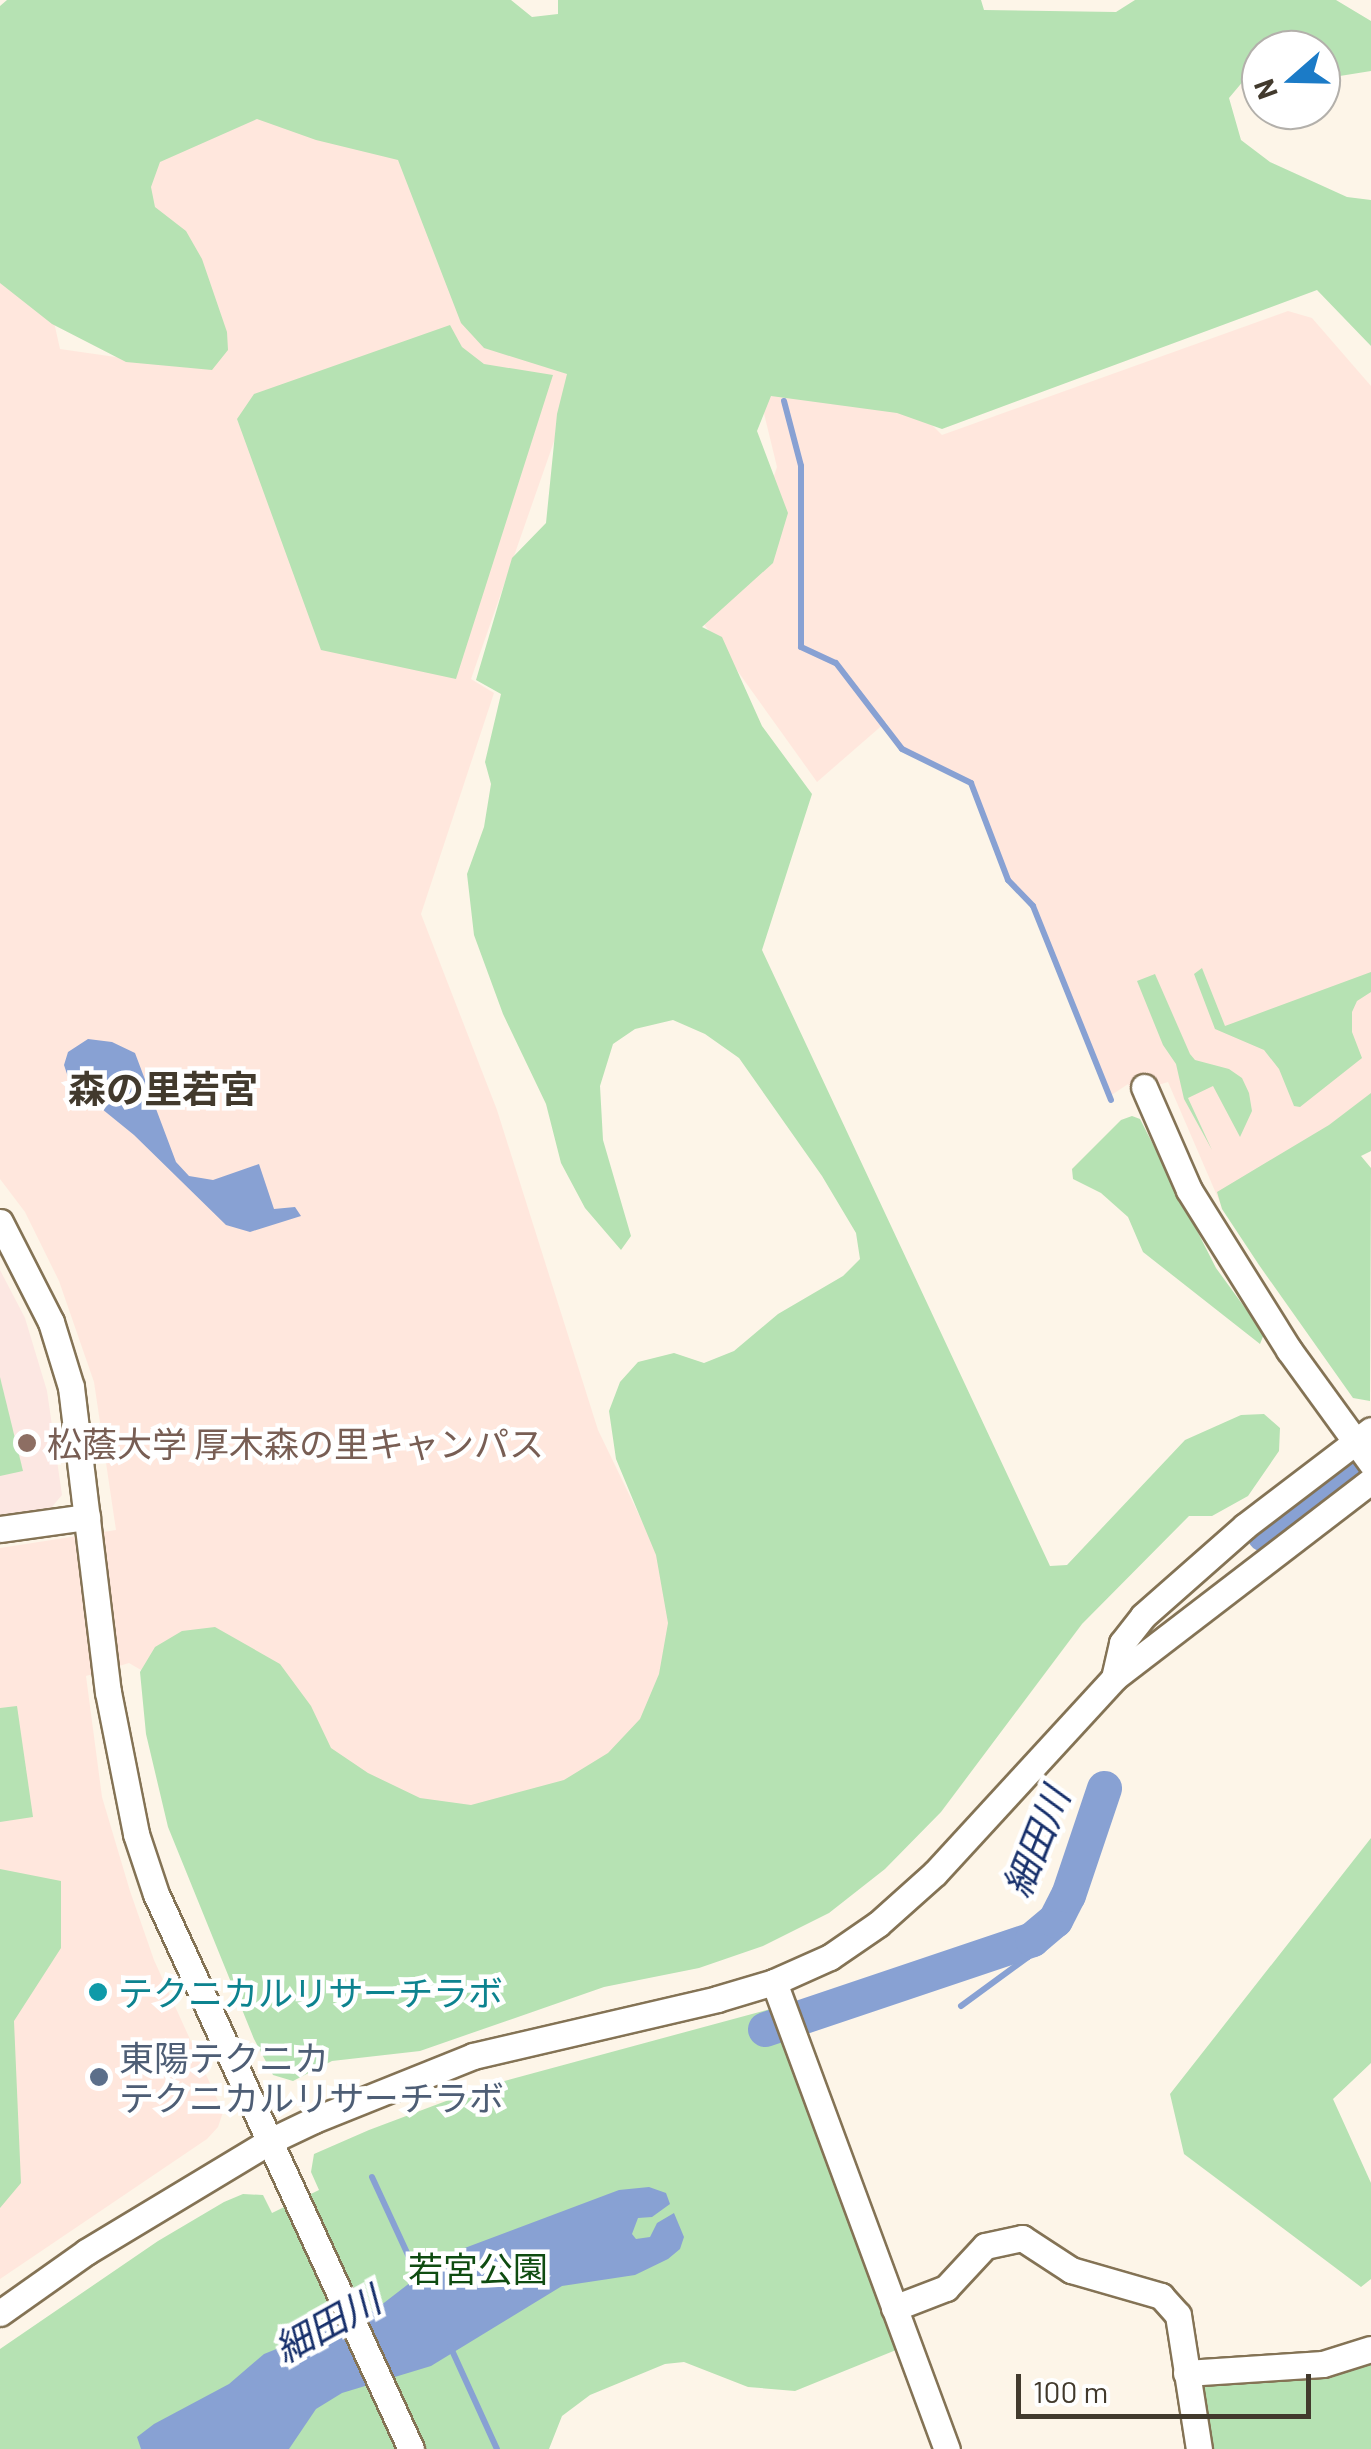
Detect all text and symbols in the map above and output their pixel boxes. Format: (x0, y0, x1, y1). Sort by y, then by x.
north arrow (1241, 30, 1341, 130)
text: N (1246, 75, 1284, 104)
district label: 森の里若宮 (68, 1066, 258, 1112)
place label: 松蔭大学 厚木森の里キャンパス (47, 1422, 544, 1464)
marker: 松蔭大学 厚木森の里キャンパス (16, 1432, 38, 1454)
water label: 細田川 (994, 1781, 1078, 1903)
place label: テクニカルリサーチラボ (118, 1971, 503, 2013)
marker: テクニカルリサーチラボ (87, 1981, 109, 2003)
place label: 東陽テクニカ テクニカルリサーチラボ (119, 2036, 504, 2118)
marker: 東陽テクニカ テクニカルリサーチラボ (88, 2066, 110, 2088)
park label: 若宮公園 (408, 2247, 548, 2289)
water label: 細田川 (266, 2276, 388, 2372)
scale bar (1021, 2354, 1316, 2416)
text: 100 m (1033, 2373, 1108, 2409)

